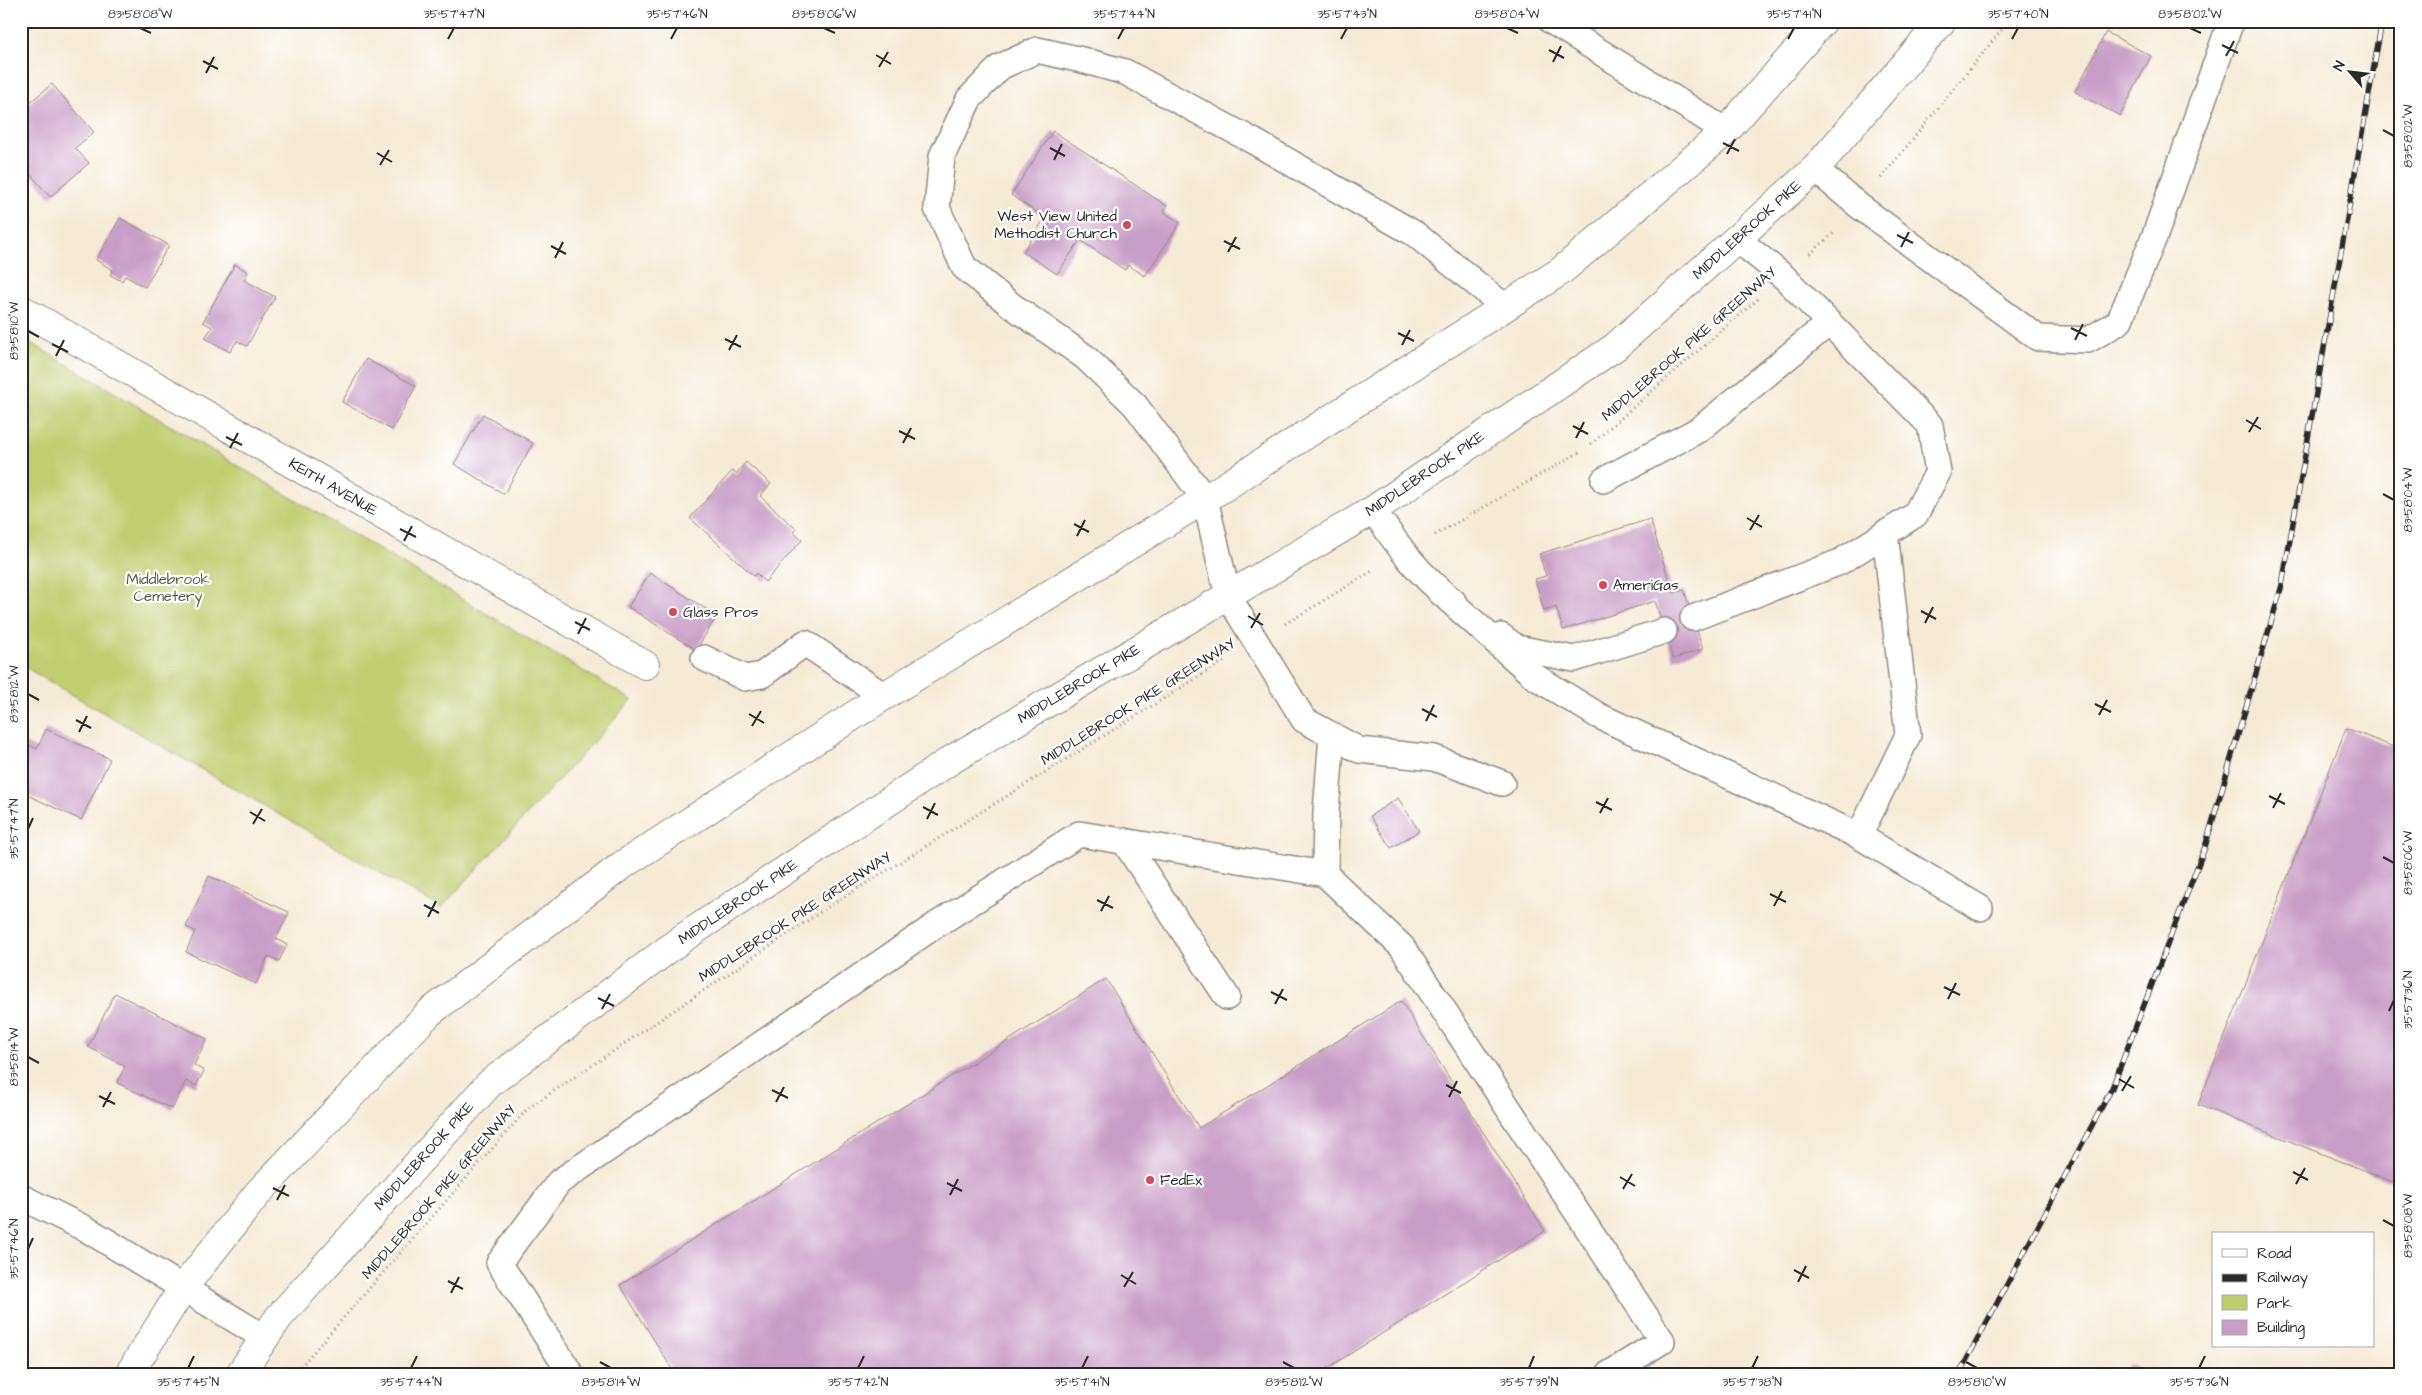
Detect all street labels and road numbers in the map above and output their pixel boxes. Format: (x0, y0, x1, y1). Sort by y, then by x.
street label: MIDDLEBROOK PIKE (1688, 175, 1806, 285)
street label: MIDDLEBROOK PIKE GREENWAY (1597, 262, 1781, 426)
street label: MIDDLEBROOK PIKE (1361, 426, 1489, 522)
street label: KEITH AVENUE (285, 453, 381, 521)
street label: MIDDLEBROOK PIKE GREENWAY (1037, 633, 1239, 771)
street label: MIDDLEBROOK PIKE (1014, 639, 1144, 729)
street label: MIDDLEBROOK PIKE GREENWAY (695, 847, 895, 987)
street label: MIDDLEBROOK PIKE (674, 854, 802, 950)
street label: MIDDLEBROOK PIKE (369, 1097, 479, 1215)
street label: MIDDLEBROOK PIKE GREENWAY (357, 1100, 521, 1284)

